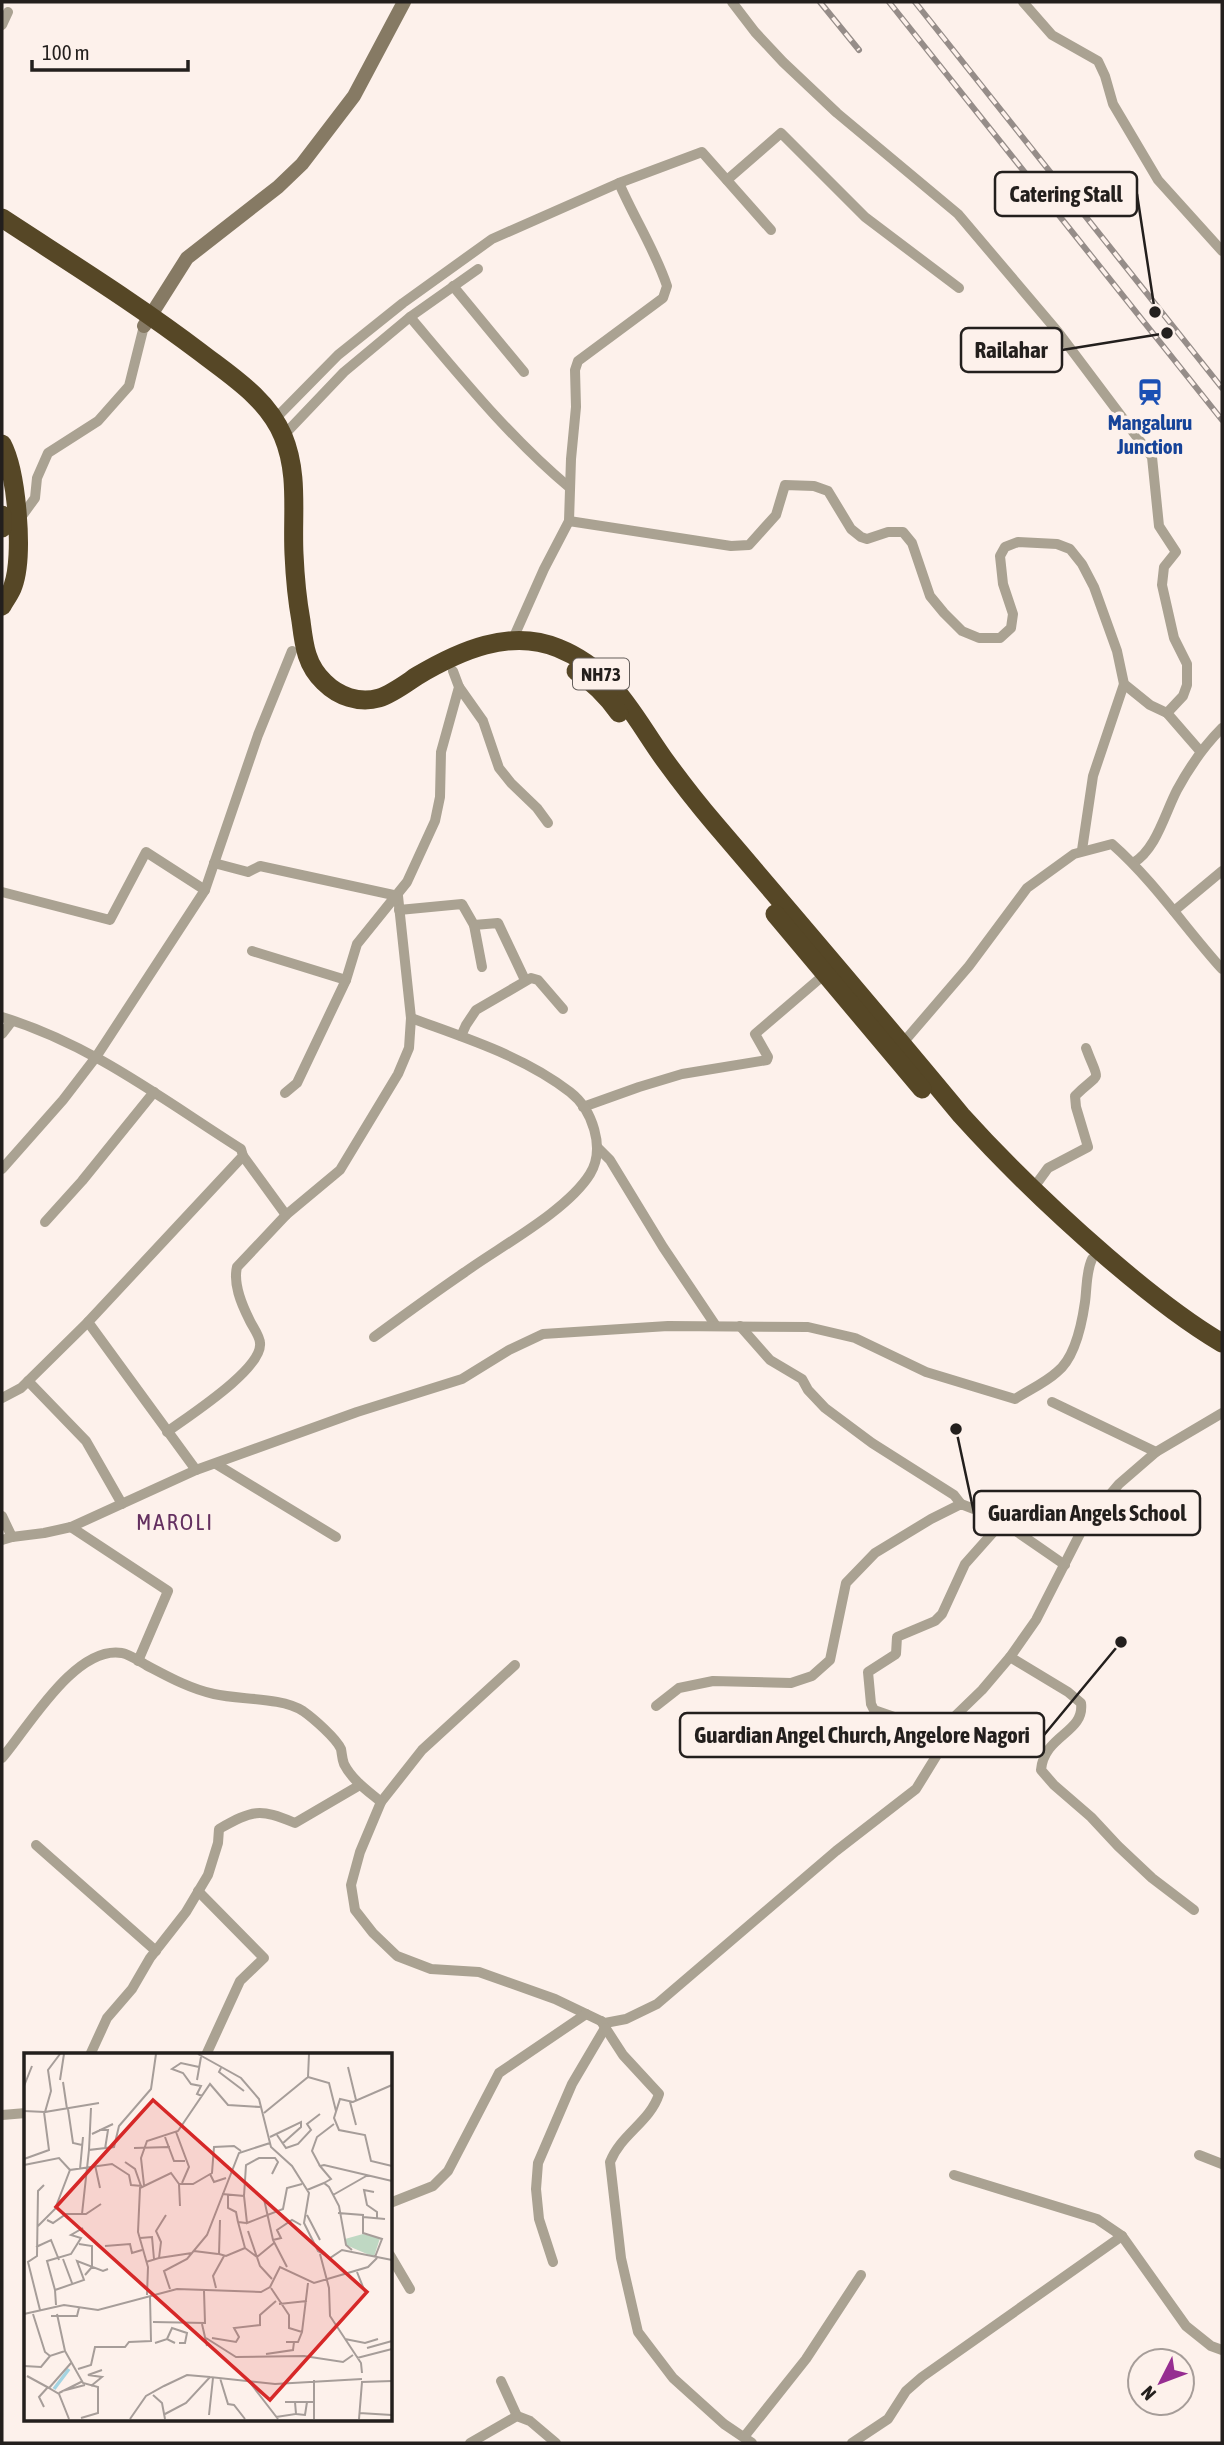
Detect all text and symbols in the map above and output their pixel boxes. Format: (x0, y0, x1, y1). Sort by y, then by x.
scale bar (32, 28, 187, 72)
text: 100 m (42, 40, 90, 64)
callout: Catering Stall (995, 172, 1137, 216)
text: Catering Stall (1009, 181, 1124, 207)
callout: Railahar (961, 328, 1062, 372)
text: Railahar (975, 337, 1049, 363)
station icon: Mangaluru Junction (1135, 377, 1165, 407)
place label: Mangaluru Junction (1108, 410, 1192, 458)
road number: NH73 (573, 659, 629, 690)
callout: Guardian Angels School (974, 1491, 1200, 1535)
text: Guardian Angels School (988, 1500, 1187, 1526)
district label: MAROLI (136, 1509, 214, 1535)
callout: Guardian Angel Church, Angelore Nagori (680, 1713, 1044, 1757)
text: Guardian Angel Church, Angelore Nagori (694, 1722, 1030, 1748)
inset map (24, 2053, 392, 2420)
north arrow (1126, 2347, 1196, 2417)
text: N (1136, 2382, 1160, 2405)

